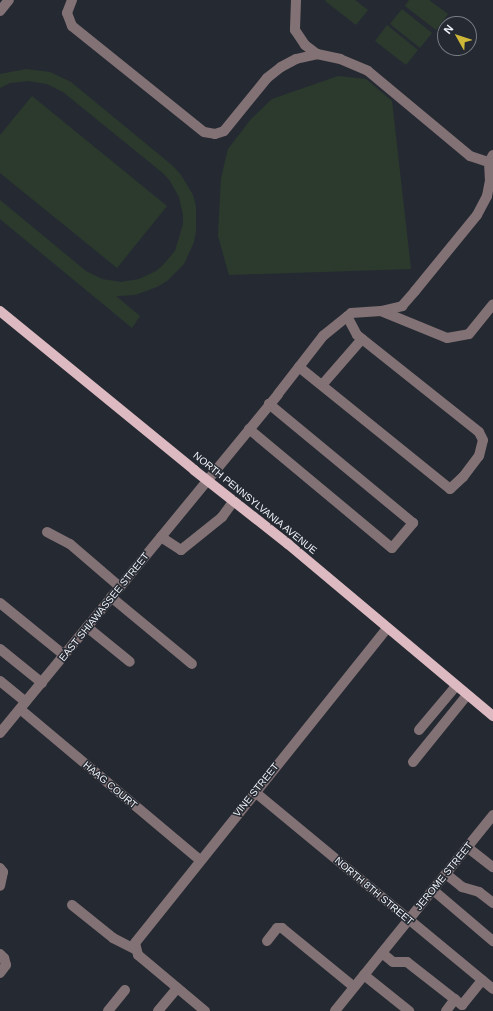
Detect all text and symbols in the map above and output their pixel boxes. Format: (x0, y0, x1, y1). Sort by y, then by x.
north arrow (437, 16, 477, 56)
text: N (441, 22, 456, 36)
street label: NORTH PENNSYLVANIA AVENUE (190, 449, 320, 557)
street label: EAST SHIAWASSEE STREET (56, 550, 152, 664)
street label: HAAG COURT (81, 759, 139, 811)
street label: VINE STREET (231, 761, 281, 819)
street label: JEROME STREET (413, 840, 475, 912)
street label: NORTH 8TH STREET (332, 854, 416, 928)

